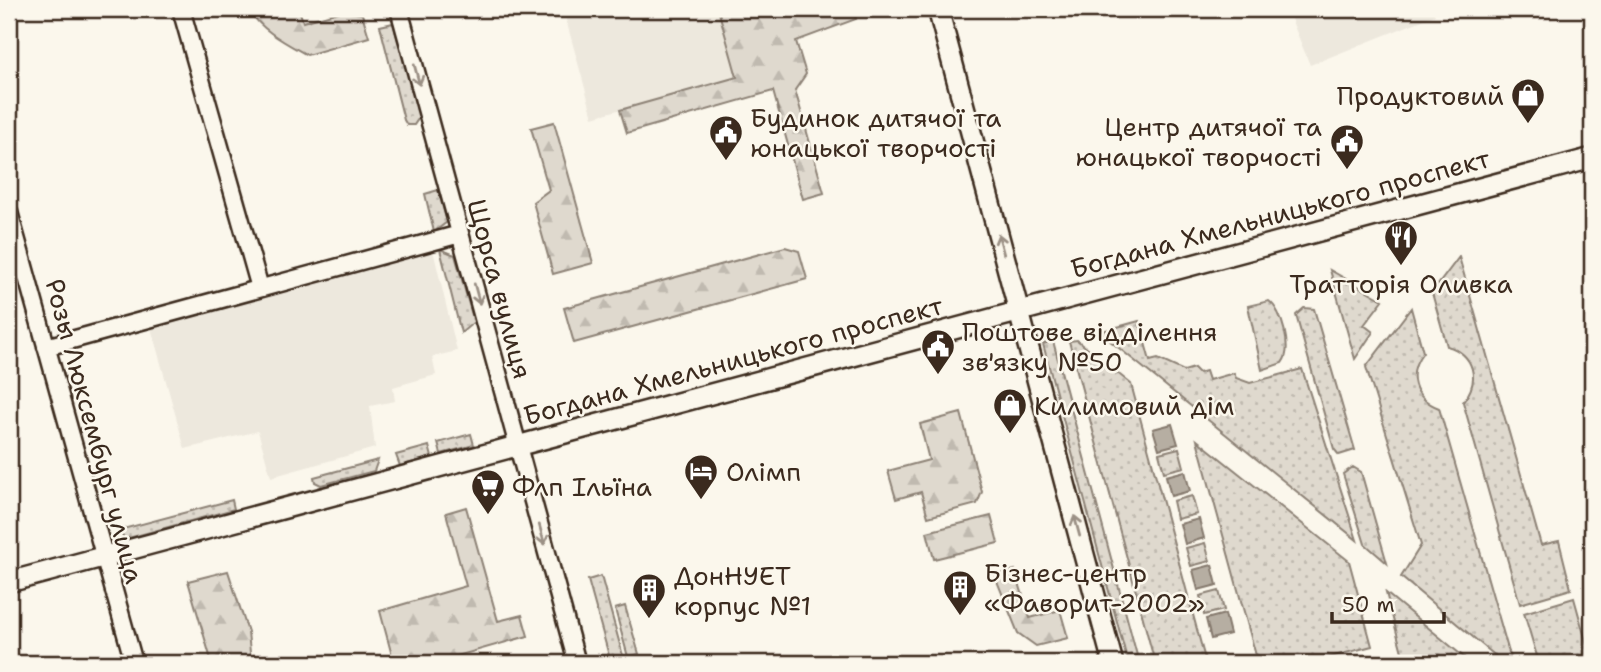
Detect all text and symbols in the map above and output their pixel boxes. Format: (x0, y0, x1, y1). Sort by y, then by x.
one-way arrow (411, 63, 424, 85)
shop icon: Продуктовий (1509, 76, 1547, 125)
place label: Продуктовий (1337, 78, 1504, 113)
place label: Будинок дитячої та юнацької творчості (750, 100, 1002, 165)
place label: Центр дитячої та юнацької творчості (1075, 109, 1322, 174)
public building icon: Будинок дитячої та юнацької творчості (707, 113, 745, 162)
public building icon: Центр дитячої та юнацької творчості (1328, 122, 1366, 171)
street label: Богдана Хмельницького проспект (1067, 140, 1494, 286)
street label: Щорса вулиця (459, 195, 541, 383)
restaurant icon: Тратторія Оливка (1382, 218, 1420, 267)
one-way arrow (994, 233, 1007, 255)
place label: Тратторія Оливка (1289, 266, 1513, 301)
street label: Розы Люксембург улица (37, 275, 153, 587)
one-way arrow (471, 283, 484, 305)
street label: Богдана Хмельницького проспект (520, 287, 947, 433)
place label: Поштове відділення зв'язку №50 (962, 314, 1218, 379)
public building icon: Поштове відділення зв'язку №50 (919, 327, 957, 376)
shop icon: Килимовий дім (991, 386, 1029, 435)
place label: Килимовий дім (1034, 388, 1234, 423)
hotel icon: Олімп (682, 452, 720, 501)
place label: Олімп (726, 454, 801, 489)
supermarket icon: Флп Ільїна (469, 467, 507, 516)
place label: Флп Ільїна (512, 469, 652, 504)
one-way arrow (1069, 515, 1082, 537)
one-way arrow (536, 524, 549, 546)
place label: Бізнес-центр «Фаворит-2002» (984, 555, 1205, 620)
place label: ДонНУЕТ корпус №1 (674, 558, 811, 623)
building icon: Бізнес-центр «Фаворит-2002» (941, 568, 979, 617)
building icon: ДонНУЕТ корпус №1 (630, 571, 668, 620)
scale bar (1332, 581, 1444, 625)
text: 50 m (1342, 591, 1395, 619)

